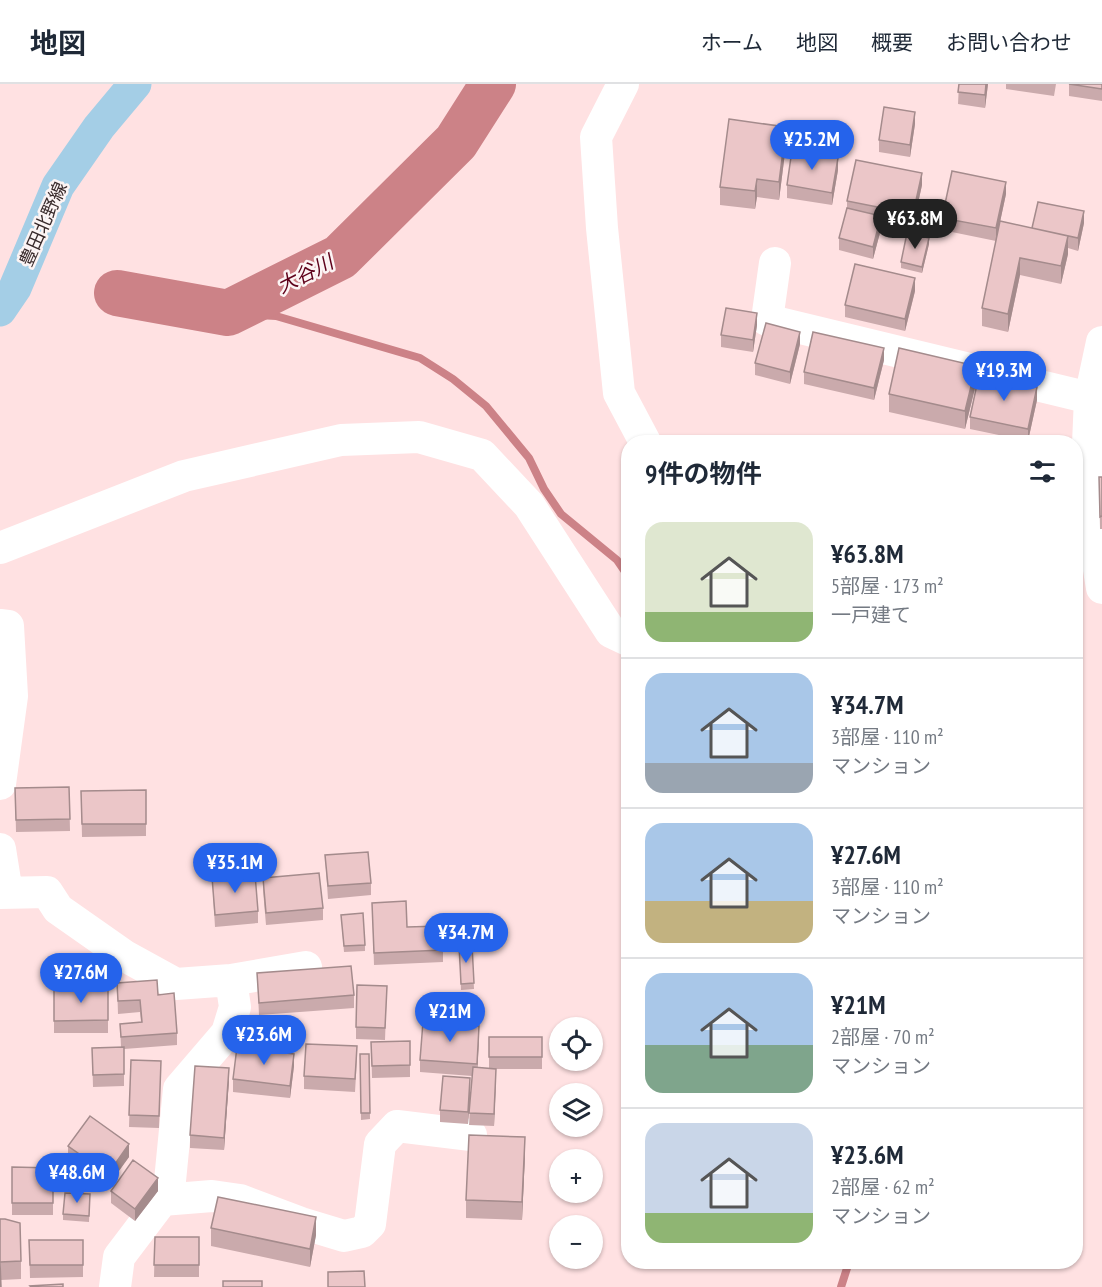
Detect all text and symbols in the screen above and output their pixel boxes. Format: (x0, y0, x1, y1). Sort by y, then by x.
text: 地図 (30, 24, 86, 61)
text: ホーム (701, 29, 763, 56)
text: 地図 (796, 29, 838, 56)
text: 概要 (871, 29, 913, 56)
text: お問い合わせ (946, 29, 1072, 56)
pin: ¥25.2M (763, 120, 861, 171)
text: ¥25.2M (784, 126, 840, 152)
street label: 豊田北野線 (14, 178, 72, 270)
pin: ¥63.8M (866, 199, 964, 250)
text: ¥63.8M (887, 205, 943, 231)
water label: 大谷川 (272, 248, 339, 299)
pin: ¥19.3M (955, 351, 1053, 402)
text: ¥19.3M (976, 357, 1032, 383)
icon: filters (1026, 455, 1059, 488)
text: 9件の物件 (645, 457, 761, 490)
text: ¥63.8M (831, 537, 904, 570)
icon: home (693, 546, 765, 618)
text: 5部屋 · 173 m² (831, 573, 944, 599)
text: 一戸建て (831, 602, 911, 628)
text: ¥34.7M (831, 688, 904, 721)
icon: home (693, 697, 765, 769)
text: 3部屋 · 110 m² (831, 724, 944, 750)
text: マンション (831, 753, 931, 779)
text: ¥27.6M (831, 838, 901, 871)
pin: ¥35.1M (186, 843, 284, 894)
icon: home (693, 847, 765, 919)
text: ¥35.1M (207, 849, 263, 875)
text: 3部屋 · 110 m² (831, 874, 944, 900)
text: マンション (831, 903, 931, 929)
pin: ¥34.7M (417, 913, 515, 964)
text: ¥34.7M (438, 919, 494, 945)
pin: ¥27.6M (32, 953, 130, 1004)
text: ¥27.6M (54, 959, 108, 985)
text: ¥21M (831, 988, 886, 1021)
pin: ¥21M (414, 992, 486, 1043)
icon: home (693, 997, 765, 1069)
text: ¥21M (429, 998, 471, 1024)
pin: ¥23.6M (215, 1015, 313, 1066)
map controls (549, 1017, 603, 1269)
button: locate (549, 1017, 603, 1071)
text: ¥23.6M (236, 1021, 292, 1047)
text: 2部屋 · 70 m² (831, 1024, 935, 1050)
text: マンション (831, 1053, 931, 1079)
button: layers (549, 1083, 603, 1137)
text: ¥23.6M (831, 1138, 904, 1171)
icon: home (693, 1147, 765, 1219)
button: + (549, 1149, 603, 1203)
pin: ¥48.6M (28, 1153, 126, 1204)
text: ¥48.6M (49, 1159, 105, 1185)
text: 2部屋 · 62 m² (831, 1174, 935, 1200)
text: マンション (831, 1203, 931, 1229)
button: − (549, 1215, 603, 1269)

